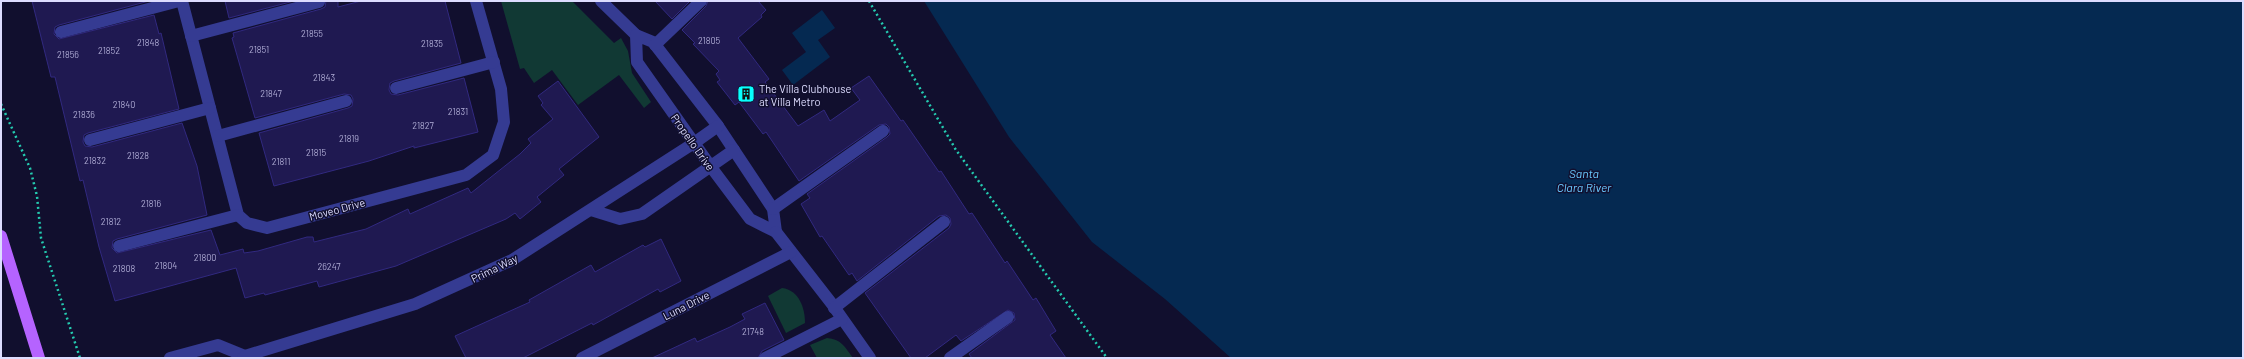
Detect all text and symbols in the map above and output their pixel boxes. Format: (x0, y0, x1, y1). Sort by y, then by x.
house number: 21855 (301, 28, 323, 39)
house number: 21805 (698, 35, 720, 46)
house number: 21848 (137, 37, 159, 48)
house number: 21835 (421, 38, 443, 49)
house number: 21851 (249, 44, 269, 55)
house number: 21852 (98, 45, 120, 56)
house number: 21856 (57, 49, 79, 60)
house number: 21843 (313, 72, 335, 83)
place label: The Villa Clubhouse at Villa Metro (759, 82, 851, 108)
building icon: The Villa Clubhouse at Villa Metro (736, 84, 756, 104)
house number: 21847 (260, 88, 282, 99)
house number: 21840 (113, 99, 135, 110)
house number: 21831 (448, 106, 468, 117)
house number: 21836 (73, 109, 95, 120)
street label: Propello Drive (669, 111, 717, 173)
house number: 21827 (412, 120, 435, 131)
house number: 21819 (339, 133, 359, 144)
house number: 21815 (306, 147, 326, 158)
house number: 21828 (127, 150, 149, 161)
house number: 21832 (84, 155, 106, 166)
house number: 21811 (272, 156, 290, 167)
water label: Santa Clara River (1557, 166, 1612, 194)
street label: Moveo Drive (308, 195, 366, 223)
house number: 21816 (141, 198, 161, 209)
house number: 21812 (101, 216, 121, 227)
street label: Prima Way (469, 251, 519, 285)
house number: 21800 (194, 252, 216, 263)
house number: 21804 (155, 260, 177, 271)
house number: 26247 (317, 261, 341, 272)
house number: 21808 (113, 263, 135, 274)
street label: Luna Drive (661, 288, 712, 322)
house number: 21748 (742, 326, 764, 337)

